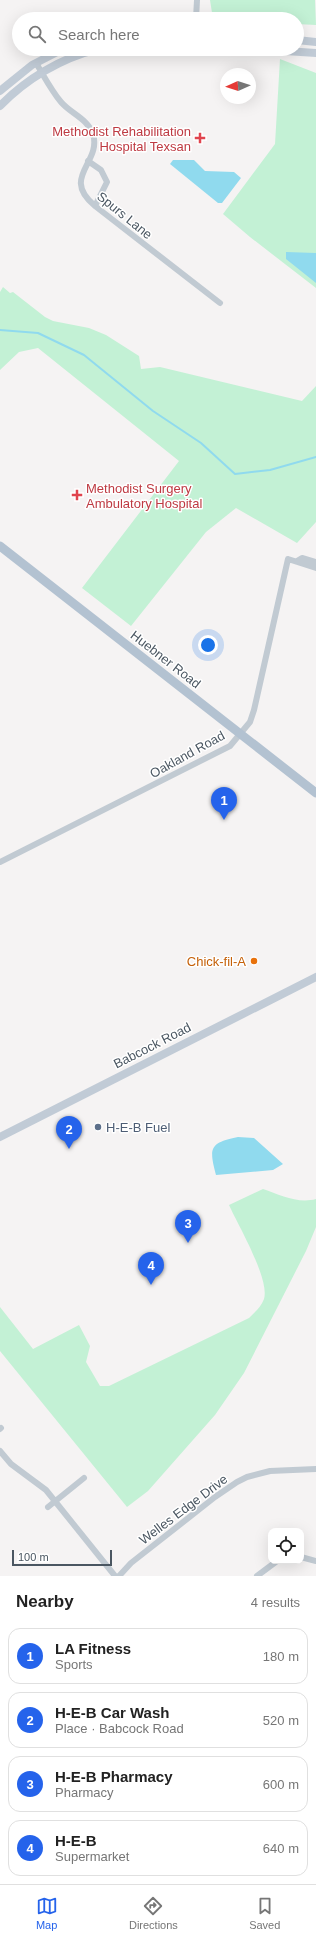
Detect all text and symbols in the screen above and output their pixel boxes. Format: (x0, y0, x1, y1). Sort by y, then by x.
search box (12, 12, 304, 56)
icon: search (26, 23, 48, 45)
text: Search here (58, 26, 140, 43)
north arrow (220, 68, 256, 104)
place label: Methodist Rehabilitation Hospital Texsan (52, 124, 191, 154)
marker: Methodist Rehabilitation Hospital Texsan (194, 132, 206, 144)
street label: Spurs Lane (94, 189, 155, 242)
place label: Methodist Surgery Ambulatory Hospital (86, 481, 202, 511)
marker: Methodist Surgery Ambulatory Hospital (71, 489, 83, 501)
street label: Huebner Road (128, 627, 204, 691)
your location (198, 635, 218, 655)
street label: Oakland Road (147, 728, 227, 781)
pin: 1 (211, 787, 237, 820)
place label: Chick-fil-A (187, 954, 246, 969)
marker: Chick-fil-A (249, 956, 259, 966)
street label: Babcock Road (111, 1020, 193, 1071)
pin: 2 (56, 1116, 82, 1149)
place label: H-E-B Fuel (106, 1120, 170, 1135)
marker: H-E-B Fuel (93, 1122, 103, 1132)
pin: 3 (175, 1210, 201, 1243)
pin: 4 (138, 1252, 164, 1285)
street label: Welles Edge Drive (136, 1471, 230, 1547)
map controls (268, 1528, 304, 1564)
button: locate (268, 1528, 304, 1564)
scale bar (12, 1548, 112, 1567)
text: 100 m (18, 1551, 49, 1563)
text: Nearby (16, 1592, 74, 1611)
text: 4 results (251, 1595, 300, 1610)
text: LA Fitness (55, 1640, 131, 1657)
text: 1 (26, 1649, 34, 1664)
text: 180 m (263, 1649, 299, 1664)
text: Sports (55, 1657, 93, 1672)
text: H-E-B Car Wash (55, 1704, 169, 1721)
text: 2 (26, 1713, 34, 1728)
text: 520 m (263, 1713, 299, 1728)
text: Place · Babcock Road (55, 1721, 184, 1736)
text: H-E-B Pharmacy (55, 1768, 173, 1785)
text: 3 (26, 1777, 34, 1792)
text: 600 m (263, 1777, 299, 1792)
text: Pharmacy (55, 1785, 114, 1800)
text: H-E-B (55, 1832, 97, 1849)
text: 4 (26, 1841, 34, 1856)
text: 640 m (263, 1841, 299, 1856)
text: Supermarket (55, 1849, 129, 1864)
tab: Map (36, 1895, 58, 1931)
tab: Directions (129, 1895, 178, 1931)
tab: Saved (249, 1895, 280, 1931)

